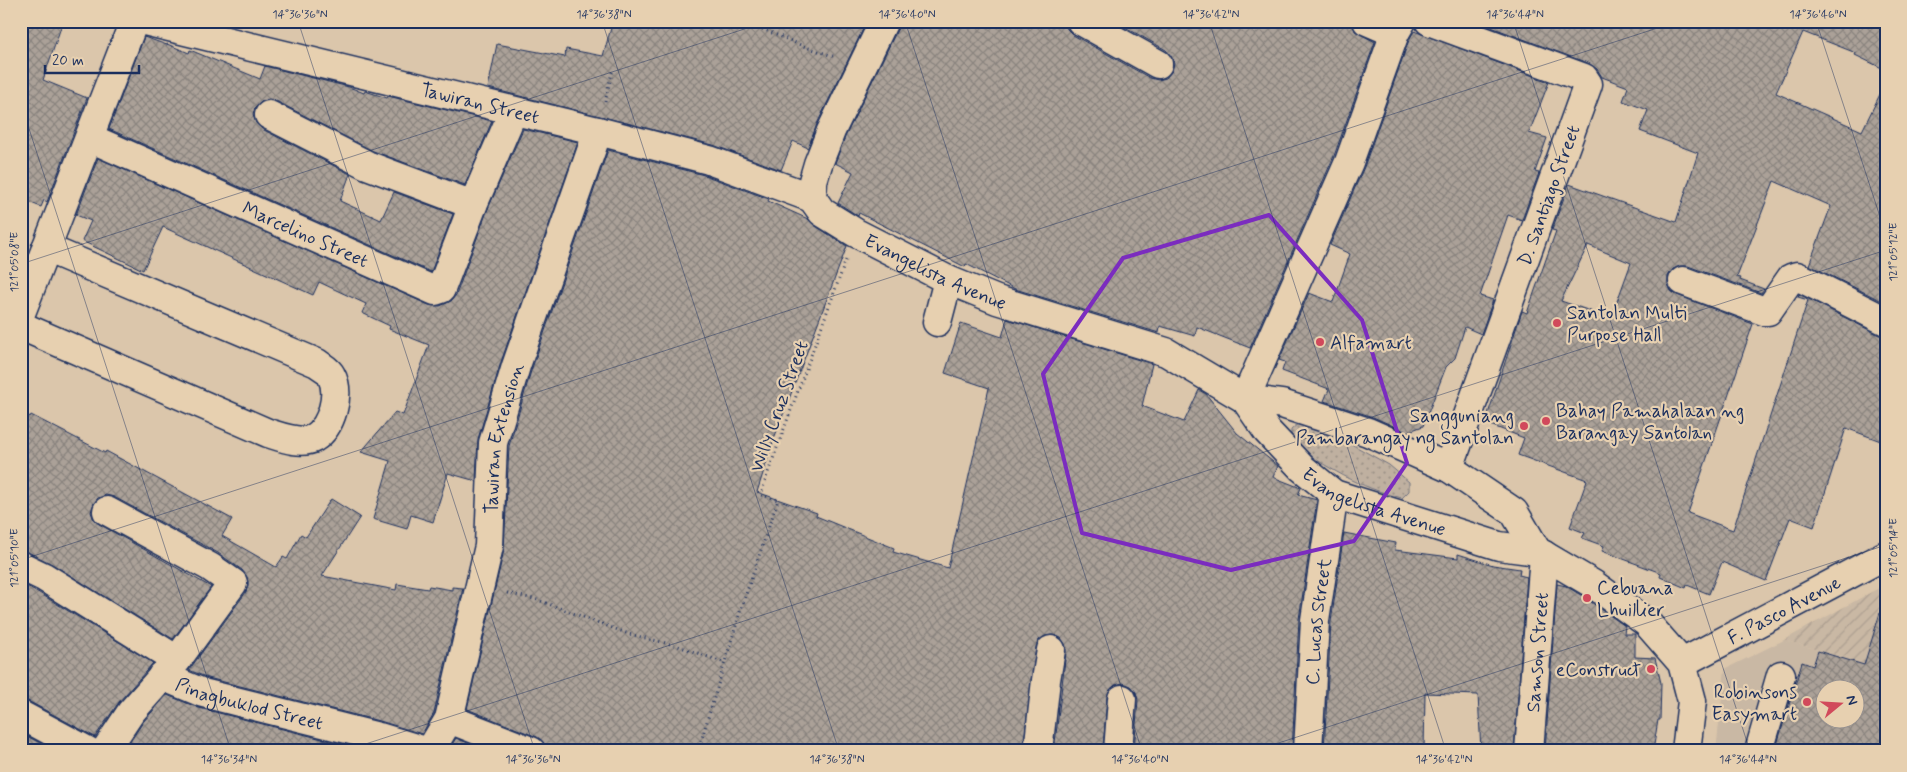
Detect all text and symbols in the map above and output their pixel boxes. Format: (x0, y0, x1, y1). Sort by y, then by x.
text: 14°36'36"N (272, 7, 328, 23)
text: 14°36'38"N (576, 7, 632, 23)
text: 14°36'40"N (878, 7, 936, 23)
text: 14°36'42"N (1183, 7, 1240, 23)
text: 14°36'44"N (1486, 7, 1544, 23)
text: 14°36'46"N (1789, 7, 1847, 23)
scale bar (45, 42, 139, 74)
text: 20 m (52, 51, 84, 71)
street label: Tawiran Street (418, 78, 542, 130)
street label: D. Santiago Street (1512, 122, 1587, 270)
street label: Marcelino Street (238, 196, 372, 274)
text: 121°05'12"E (1886, 222, 1902, 282)
street label: Evangelista Avenue (860, 228, 1009, 316)
text: 121°05'08"E (7, 232, 23, 292)
place label: Santolan Multi Purpose Hall (1567, 301, 1687, 348)
marker: Santolan Multi Purpose Hall (1551, 317, 1563, 329)
place label: Alfamart (1330, 331, 1412, 356)
marker: Alfamart (1314, 336, 1326, 348)
street label: Willy Cruz Street (744, 337, 816, 476)
street label: Tawiran Extension (479, 360, 530, 514)
place label: Bahay Pamahalaan ng Barangay Santolan (1556, 399, 1744, 447)
place label: Sangguniang Pambarangay ng Santolan (1296, 404, 1514, 453)
marker: Bahay Pamahalaan ng Barangay Santolan (1540, 415, 1552, 427)
marker: Sangguniang Pambarangay ng Santolan (1518, 420, 1530, 432)
street label: Evangelista Avenue (1296, 462, 1449, 543)
text: 121°05'14"E (1886, 518, 1902, 578)
text: 121°05'10"E (7, 528, 23, 588)
street label: C. Lucas Street (1301, 557, 1338, 686)
street label: F. Pasco Avenue (1723, 570, 1845, 651)
place label: Cebuana Lhuillier (1597, 576, 1674, 623)
street label: Samson Street (1521, 592, 1555, 713)
marker: Cebuana Lhuillier (1581, 592, 1593, 604)
place label: eConstruct (1556, 658, 1641, 683)
marker: eConstruct (1645, 663, 1657, 675)
street label: Pinagbuklod Street (172, 672, 325, 737)
place label: Robinsons Easymart (1711, 680, 1797, 727)
north arrow (1814, 680, 1864, 730)
text: N (1841, 693, 1861, 708)
marker: Robinsons Easymart (1801, 696, 1813, 708)
text: 14°36'34"N (201, 752, 257, 768)
text: 14°36'36"N (505, 752, 561, 768)
text: 14°36'38"N (809, 752, 865, 768)
text: 14°36'40"N (1111, 752, 1169, 768)
text: 14°36'42"N (1416, 752, 1473, 768)
text: 14°36'44"N (1719, 752, 1777, 768)

